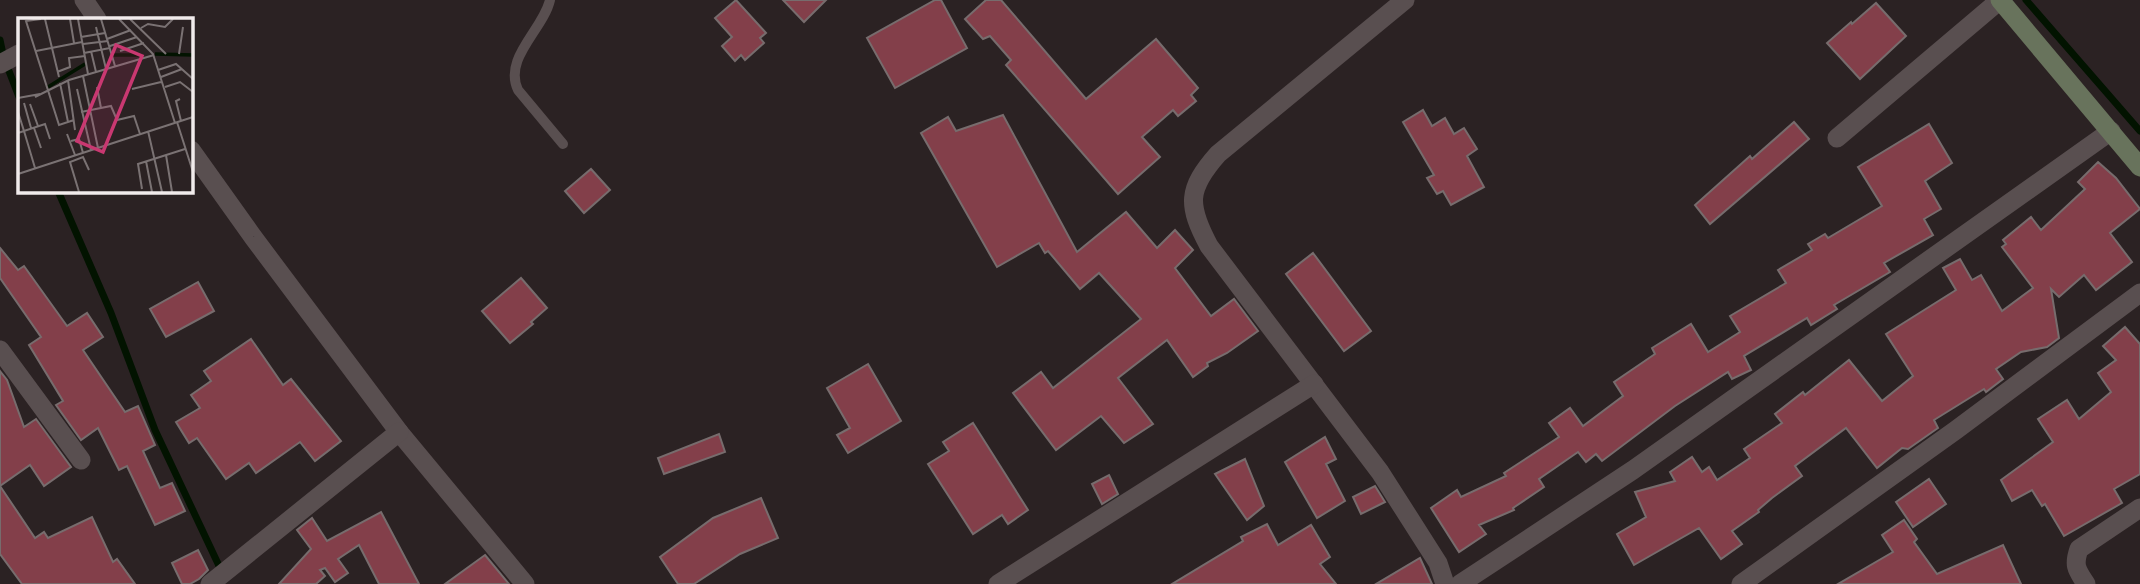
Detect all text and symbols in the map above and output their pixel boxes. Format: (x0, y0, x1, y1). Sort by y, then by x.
inset map (18, 18, 192, 192)

